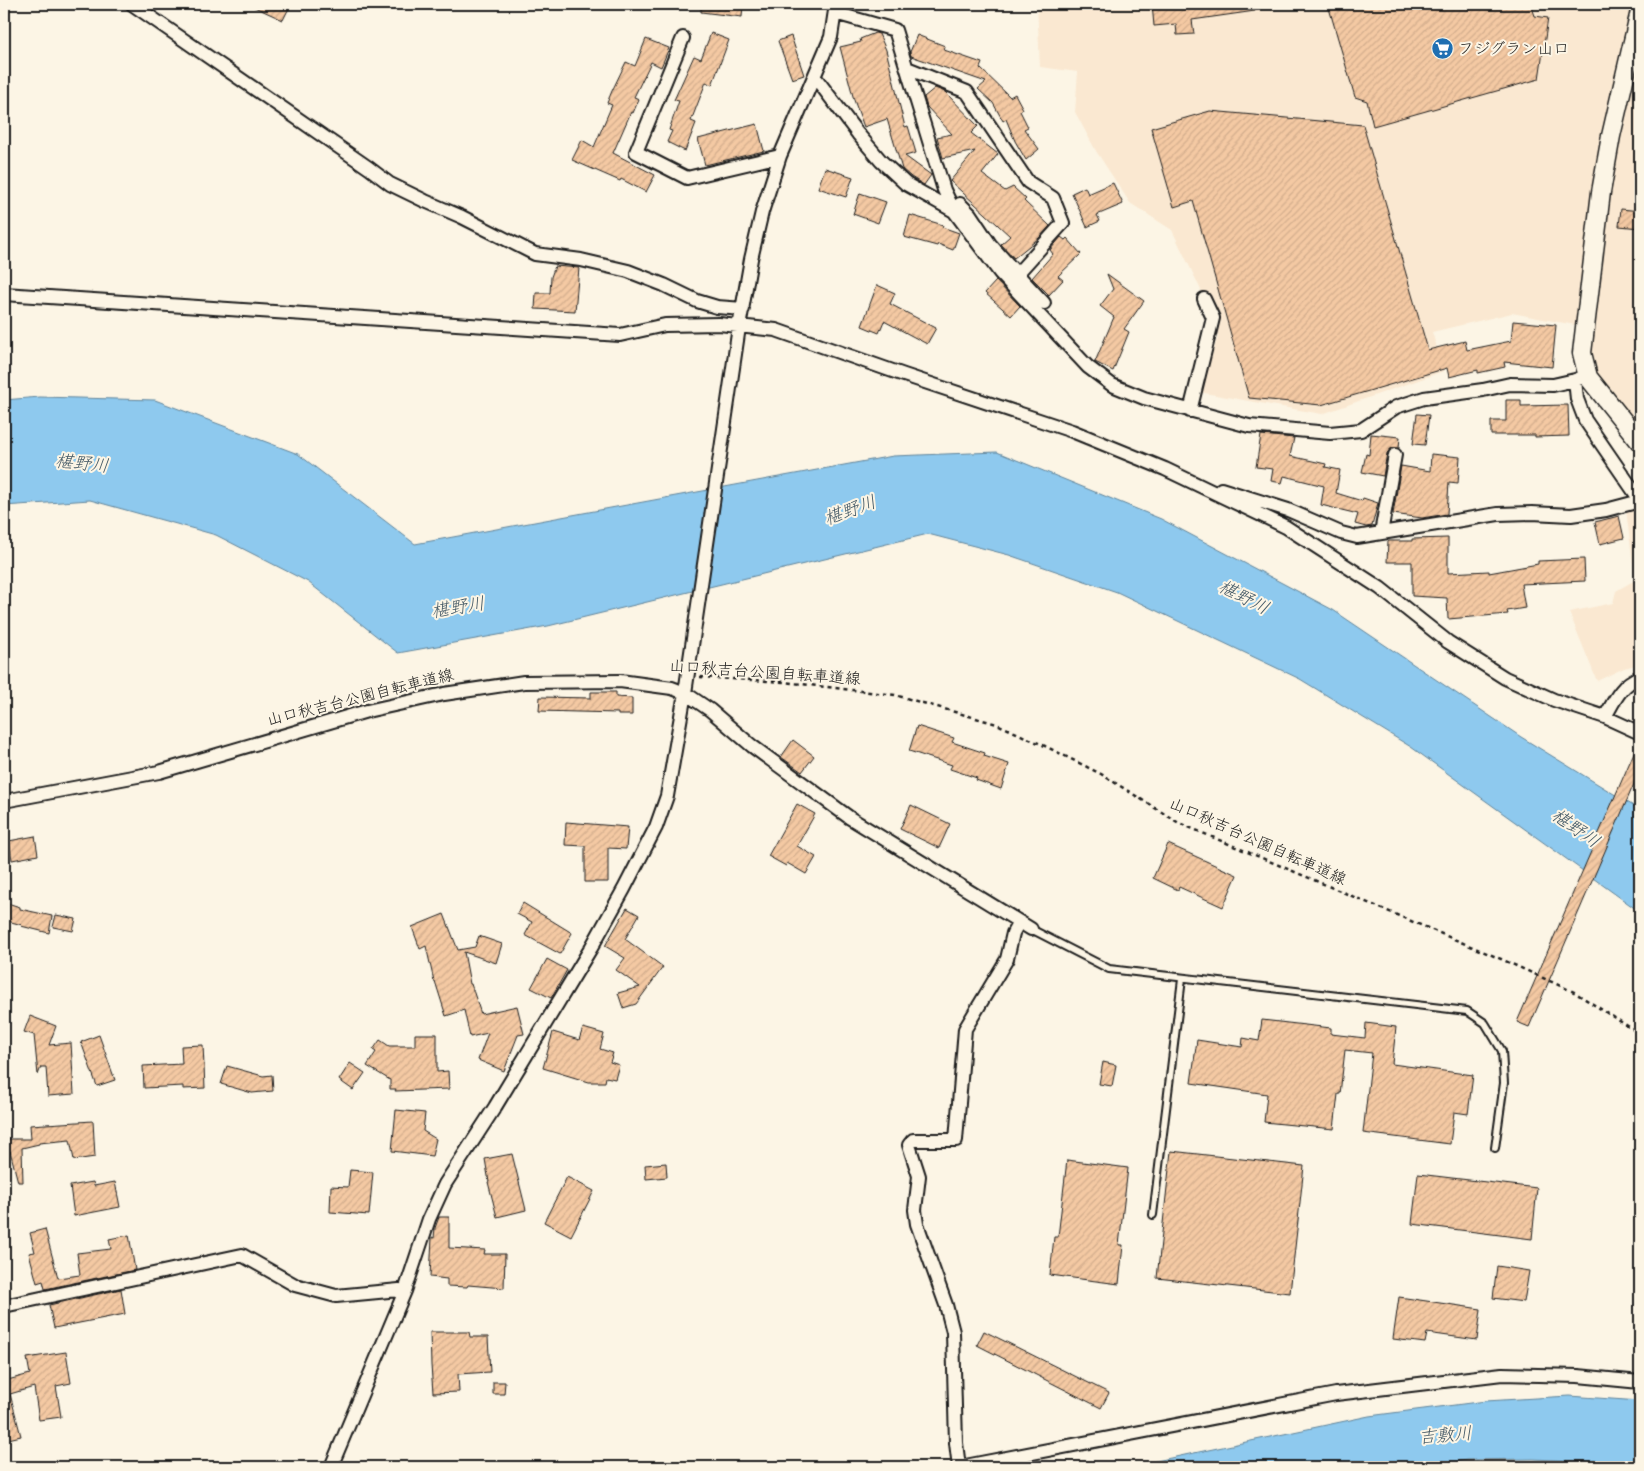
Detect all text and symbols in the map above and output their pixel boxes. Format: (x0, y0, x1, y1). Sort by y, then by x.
place label: フジグラン山口 (1458, 34, 1569, 63)
supermarket icon: フジグラン山口 (1430, 36, 1454, 60)
water label: 椹野川 (53, 444, 111, 482)
water label: 椹野川 (819, 486, 881, 534)
water label: 椹野川 (1213, 570, 1275, 624)
water label: 椹野川 (429, 587, 487, 627)
street label: 山口秋吉台公園自転車道線 (668, 651, 862, 693)
street label: 山口秋吉台公園自転車道線 (263, 660, 457, 734)
street label: 山口秋吉台公園自転車道線 (1164, 789, 1352, 893)
water label: 椹野川 (1545, 799, 1607, 857)
water label: 吉敷川 (1417, 1417, 1473, 1453)

